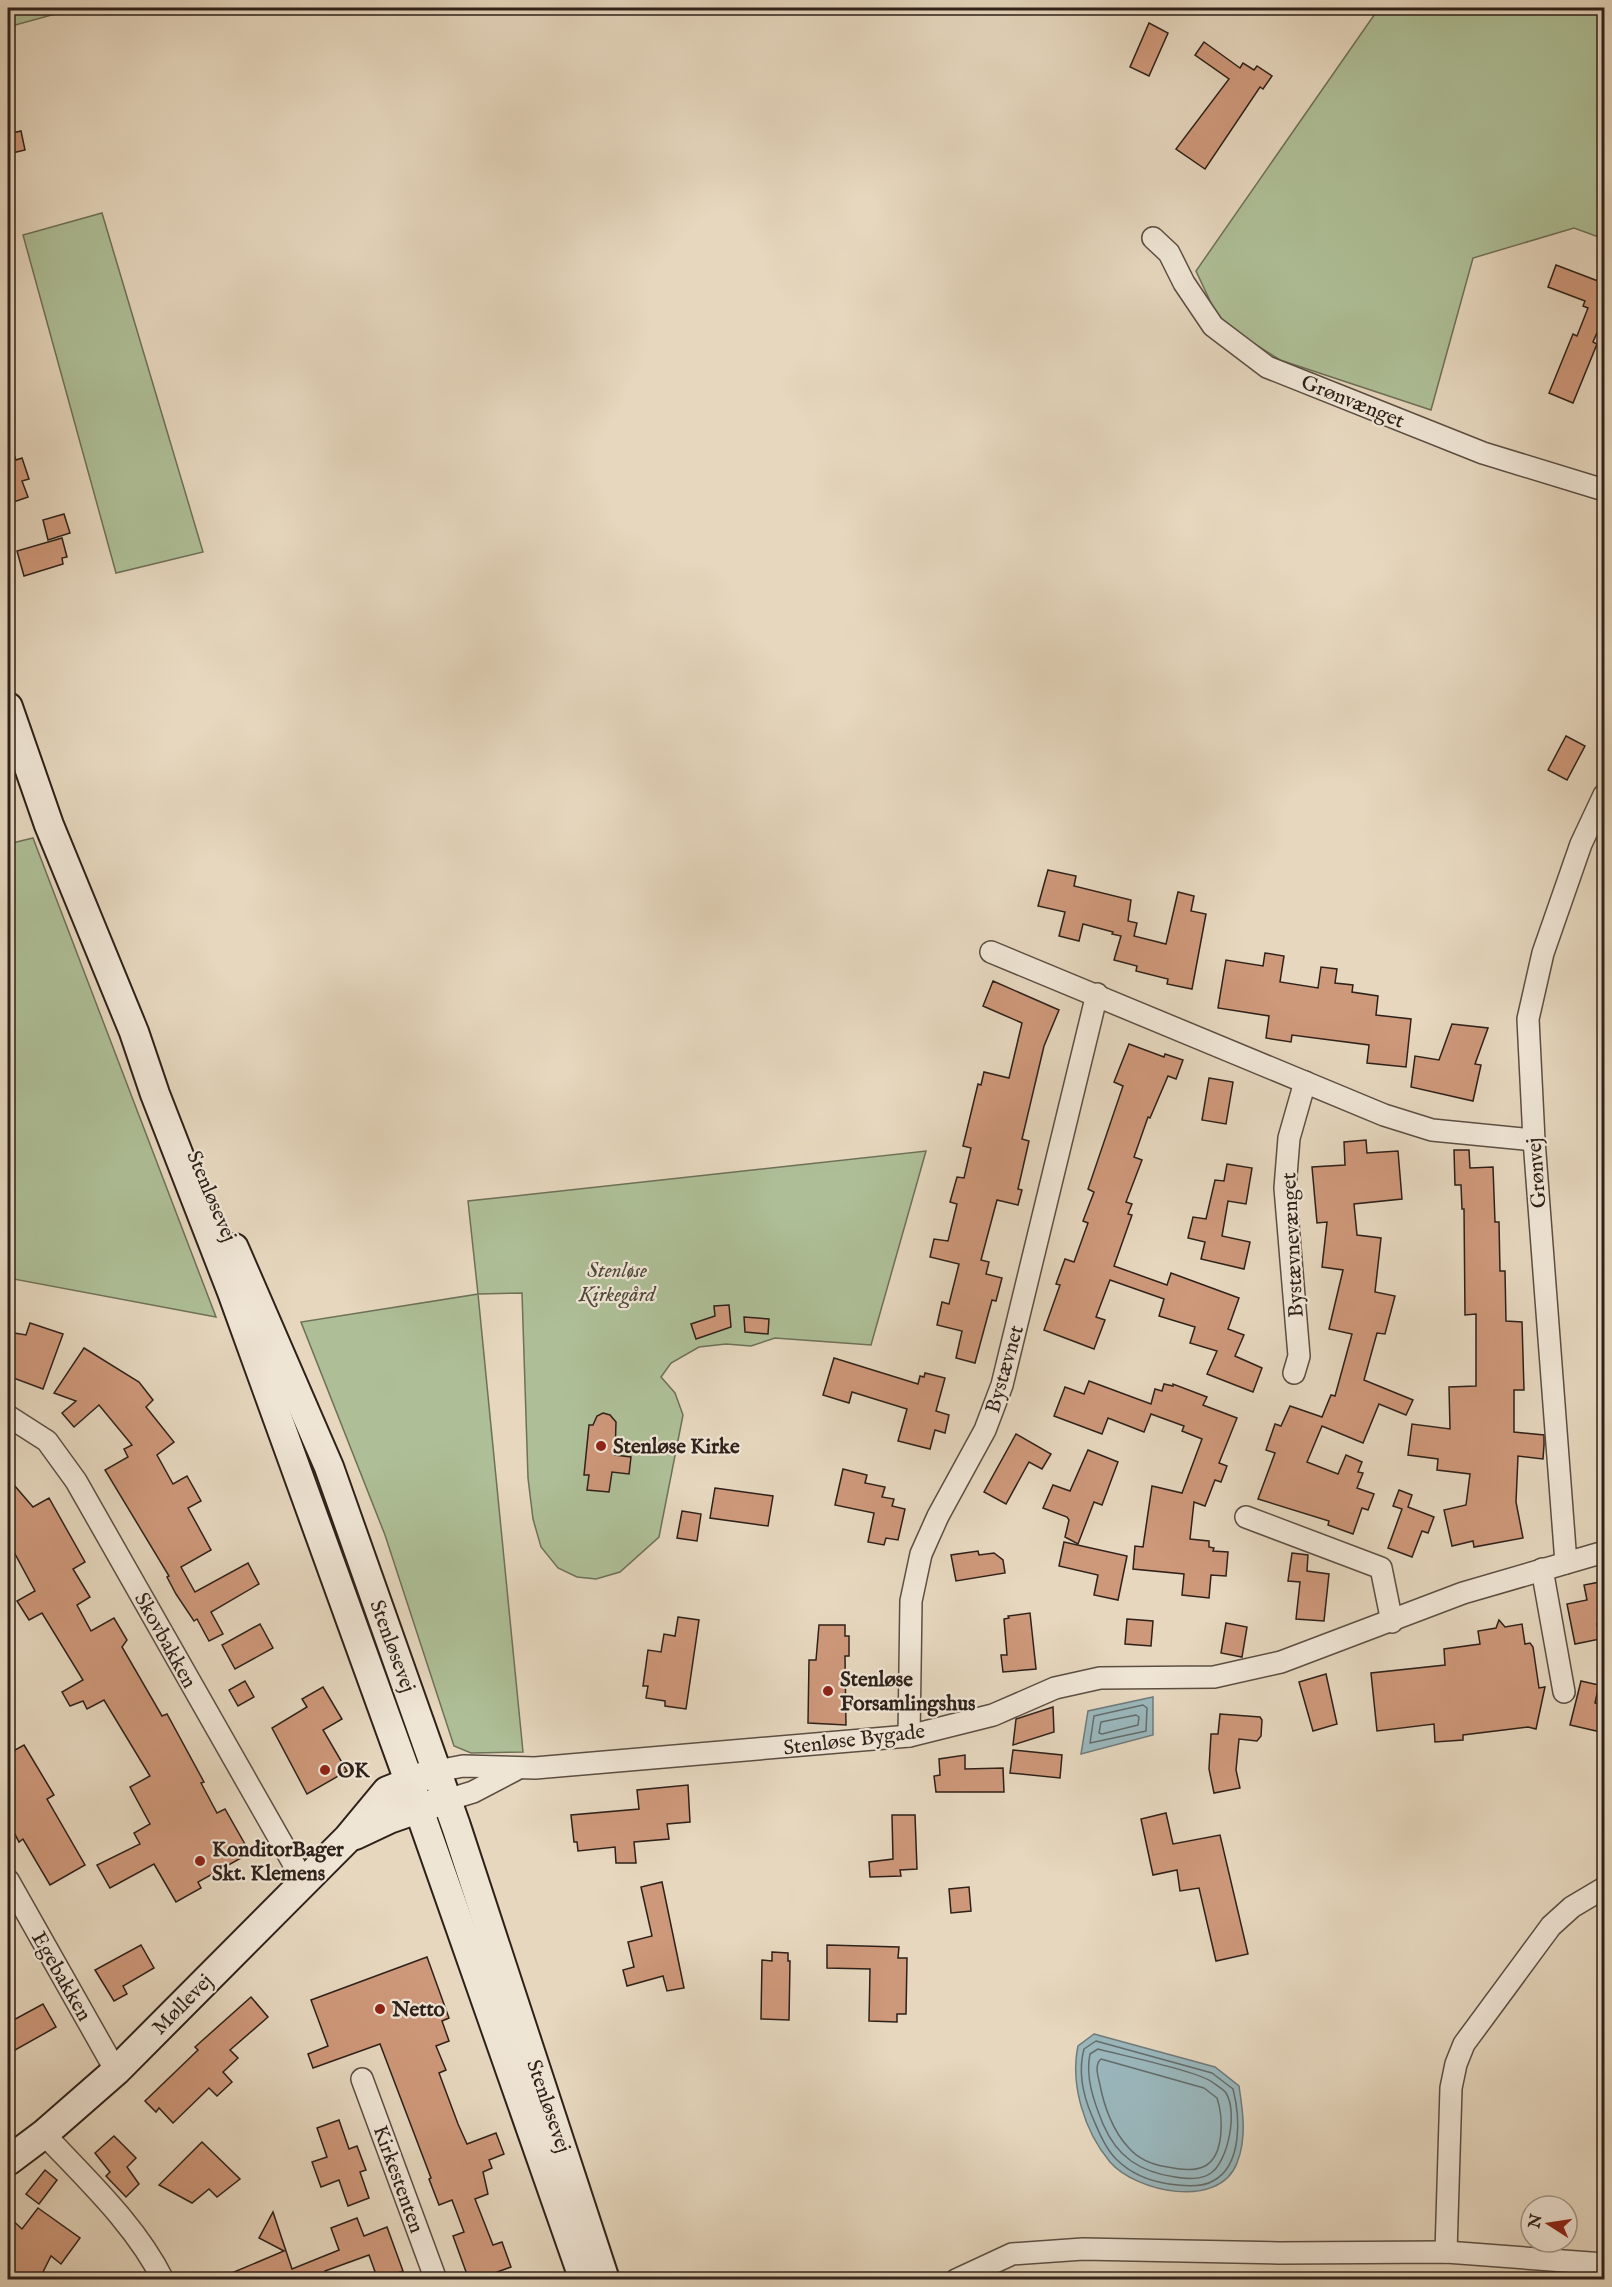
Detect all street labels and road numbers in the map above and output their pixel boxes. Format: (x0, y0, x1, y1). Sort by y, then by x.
street label: Grønvænget (1297, 369, 1408, 435)
street label: Grønvej (1522, 1137, 1553, 1209)
street label: Stenløsevej (179, 1147, 242, 1246)
street label: Bystævnevænget (1276, 1172, 1311, 1318)
street label: Bystævnet (980, 1322, 1031, 1416)
street label: Skovbakken (127, 1588, 202, 1694)
street label: Stenløsevej (362, 1596, 421, 1697)
street label: Stenløse Bygade (782, 1718, 927, 1763)
street label: Egebakken (24, 1927, 97, 2026)
street label: Møllevej (147, 1969, 219, 2041)
street label: Stenløsevej (519, 2056, 576, 2157)
street label: Kirkestenten (366, 2122, 430, 2237)

